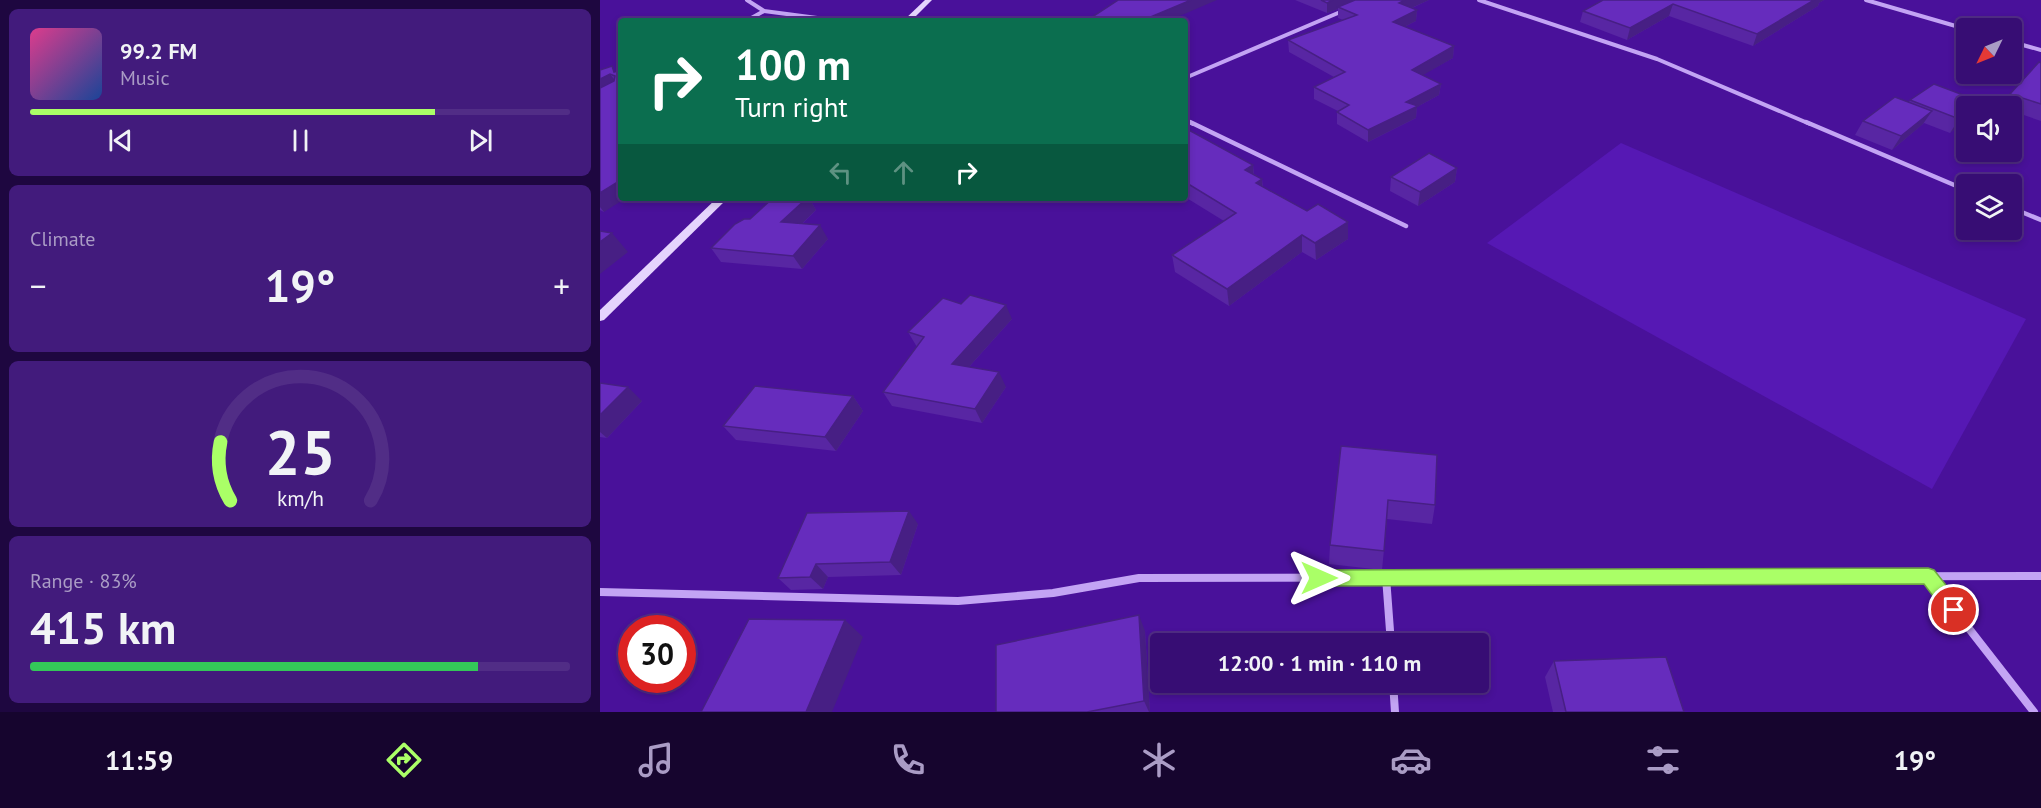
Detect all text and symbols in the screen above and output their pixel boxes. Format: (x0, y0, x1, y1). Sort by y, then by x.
north arrow (1956, 18, 2022, 84)
map controls (1956, 18, 2022, 240)
text: 99.2 FM (120, 37, 197, 65)
text: 100 m (735, 37, 851, 92)
icon: right (636, 42, 714, 120)
text: Music (120, 65, 169, 91)
text: Turn right (735, 90, 848, 124)
button: sound (1956, 96, 2022, 162)
icon: previous (104, 124, 137, 157)
icon: pause (284, 124, 317, 157)
icon: next (464, 124, 497, 157)
icon: left (824, 156, 857, 189)
icon: ahead (887, 156, 920, 189)
icon: right (950, 156, 983, 189)
button: layers (1956, 174, 2022, 240)
text: Climate (30, 226, 96, 252)
text: 19° (265, 256, 335, 314)
text: − (30, 264, 47, 307)
text: + (553, 264, 570, 307)
text: 25 (265, 411, 335, 492)
text: km/h (276, 484, 323, 512)
position arrow (1287, 546, 1351, 610)
text: Range · 83% (30, 568, 137, 594)
pin (1928, 584, 1979, 635)
icon: arrive (1937, 593, 1970, 626)
text: 415 km (30, 598, 176, 656)
speed limit sign: 30 (618, 615, 696, 693)
text: 12:00 · 1 min · 110 m (1218, 649, 1421, 677)
icon: directions (383, 739, 425, 781)
icon: music (635, 739, 677, 781)
icon: phone (887, 739, 929, 781)
icon: climate (1138, 739, 1180, 781)
icon: car (1390, 739, 1432, 781)
icon: filters (1642, 739, 1684, 781)
text: 11:59 (105, 743, 173, 777)
text: 19° (1894, 743, 1936, 777)

